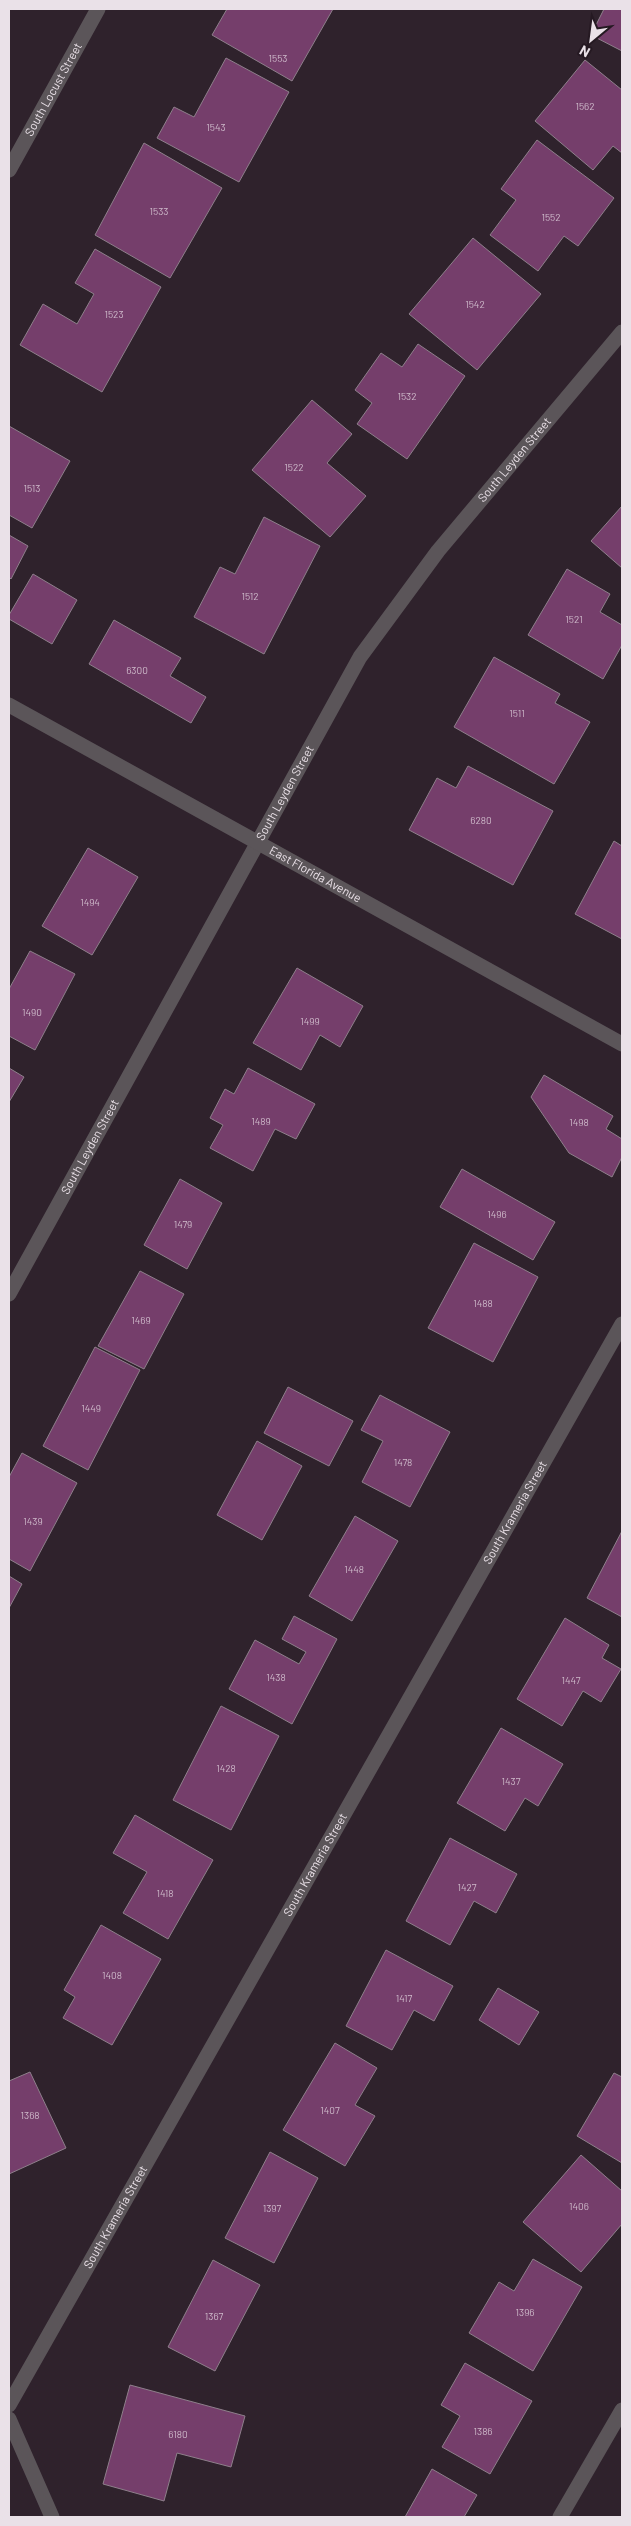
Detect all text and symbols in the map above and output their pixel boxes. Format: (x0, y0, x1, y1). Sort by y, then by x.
north arrow (566, 15, 616, 65)
street label: South Locust Street (21, 40, 84, 138)
text: N (576, 42, 593, 61)
house number: 1553 (269, 52, 287, 64)
house number: 1562 (575, 100, 595, 112)
house number: 1543 (206, 121, 226, 133)
house number: 1533 (150, 205, 168, 217)
house number: 1552 (541, 211, 561, 223)
house number: 1542 (465, 298, 485, 310)
house number: 1523 (104, 308, 124, 320)
house number: 1532 (397, 390, 417, 402)
street label: South Leyden Street (474, 414, 553, 504)
house number: 1522 (284, 461, 304, 473)
house number: 1513 (23, 482, 41, 494)
house number: 1512 (241, 590, 259, 602)
house number: 1521 (565, 613, 583, 625)
house number: 6300 (126, 664, 148, 676)
house number: 1511 (509, 707, 525, 719)
street label: South Leyden Street (252, 743, 316, 842)
house number: 6280 (470, 814, 492, 826)
street label: East Florida Avenue (267, 843, 364, 905)
house number: 1494 (80, 896, 100, 908)
house number: 1490 (22, 1006, 42, 1018)
house number: 1499 (300, 1015, 320, 1027)
street label: South Leyden Street (57, 1096, 121, 1196)
house number: 1489 (251, 1115, 271, 1127)
house number: 1498 (569, 1116, 589, 1128)
house number: 1496 (487, 1208, 507, 1220)
house number: 1479 (174, 1218, 192, 1230)
house number: 1488 (473, 1297, 493, 1309)
house number: 1469 (131, 1314, 151, 1326)
house number: 1449 (81, 1402, 101, 1414)
house number: 1478 (394, 1456, 412, 1468)
street label: South Krameria Street (480, 1458, 549, 1566)
house number: 1439 (23, 1515, 43, 1527)
house number: 1448 (344, 1563, 364, 1575)
house number: 1438 (266, 1671, 286, 1683)
house number: 1447 (562, 1674, 581, 1686)
house number: 1428 (216, 1762, 236, 1774)
house number: 1437 (502, 1775, 521, 1787)
street label: South Krameria Street (280, 1810, 349, 1918)
house number: 1427 (457, 1881, 477, 1893)
house number: 1418 (157, 1887, 173, 1899)
house number: 1408 (102, 1969, 122, 1981)
house number: 1417 (396, 1992, 412, 2004)
house number: 1407 (320, 2104, 340, 2116)
house number: 1368 (20, 2109, 40, 2121)
street label: South Krameria Street (80, 2163, 149, 2271)
house number: 1406 (569, 2200, 589, 2212)
house number: 1397 (263, 2202, 282, 2214)
house number: 1396 (515, 2306, 535, 2318)
house number: 1367 (205, 2310, 224, 2322)
house number: 1386 (473, 2425, 493, 2437)
house number: 6180 (168, 2428, 188, 2440)

